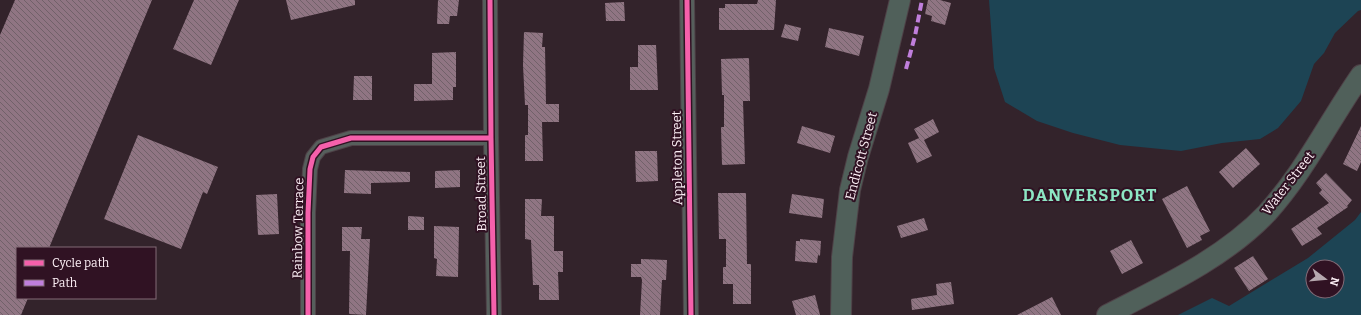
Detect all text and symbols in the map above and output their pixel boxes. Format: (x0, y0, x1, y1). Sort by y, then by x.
street label: Appleton Street (669, 110, 685, 206)
street label: Endicott Street (842, 110, 880, 202)
street label: Water Street (1259, 148, 1317, 218)
street label: Broad Street (473, 156, 489, 232)
street label: Rainbow Terrace (290, 177, 306, 279)
district label: DANVERSPORT (1023, 185, 1157, 206)
legend (16, 247, 156, 299)
text: Cycle path (52, 256, 110, 270)
north arrow (1305, 259, 1345, 299)
text: Path (52, 276, 78, 290)
text: N (1327, 276, 1342, 288)

